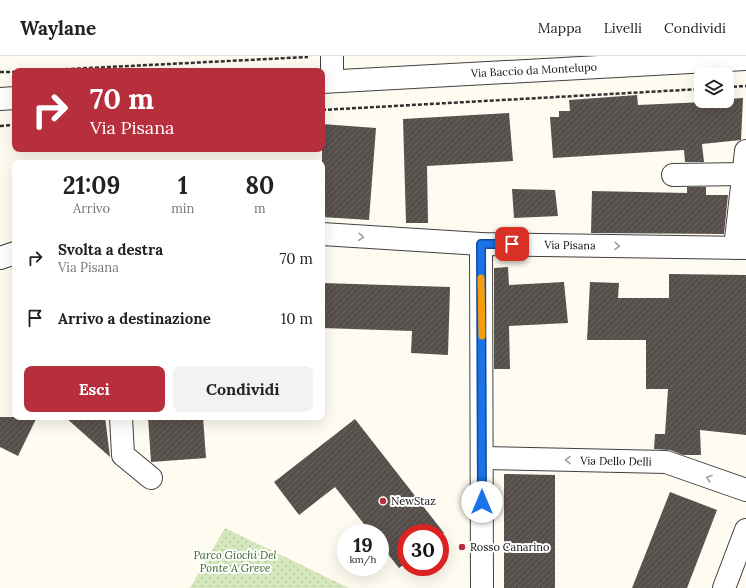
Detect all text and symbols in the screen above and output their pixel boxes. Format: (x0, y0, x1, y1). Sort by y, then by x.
text: Waylane (20, 16, 96, 40)
text: Mappa (538, 19, 582, 37)
text: Livelli (604, 19, 642, 37)
text: Condividi (664, 19, 726, 37)
street label: Via Baccio da Montelupo (470, 60, 597, 80)
map controls (694, 68, 734, 108)
button: layers (694, 68, 734, 108)
text: 70 m (90, 81, 154, 117)
icon: right (24, 84, 76, 136)
text: Via Pisana (90, 116, 174, 139)
text: 21:09 (63, 170, 120, 201)
text: 1 (178, 170, 188, 201)
text: 80 (245, 170, 274, 201)
text: Arrivo (73, 200, 110, 217)
text: min (171, 200, 194, 217)
text: m (254, 200, 266, 217)
pin (495, 227, 529, 261)
one-way arrow (358, 233, 364, 242)
icon: arrive (501, 233, 523, 255)
street label: Via Pisana (543, 238, 596, 252)
text: Svolta a destra (58, 240, 163, 259)
one-way arrow (614, 242, 620, 250)
icon: right (24, 247, 46, 269)
text: 70 m (279, 249, 313, 268)
text: Via Pisana (58, 259, 119, 276)
icon: arrive (24, 307, 46, 329)
text: Arrivo a destinazione (58, 309, 211, 328)
text: 10 m (281, 309, 313, 328)
button: Esci (24, 366, 165, 412)
button: Condividi (173, 366, 313, 412)
street label: Via Dello Delli (579, 453, 652, 469)
one-way arrow (565, 456, 571, 464)
one-way arrow (706, 474, 713, 482)
position arrow (461, 481, 503, 523)
place label: NewStaz (391, 494, 436, 508)
marker: NewStaz (378, 496, 388, 506)
speed limit sign: 30 (397, 524, 449, 576)
text: 19 (353, 532, 373, 557)
place label: Rosso Canarino (470, 540, 549, 554)
marker: Rosso Canarino (457, 542, 467, 552)
park label: Parco Giochi Del Ponte A Greve (193, 548, 277, 575)
text: km/h (349, 553, 377, 566)

